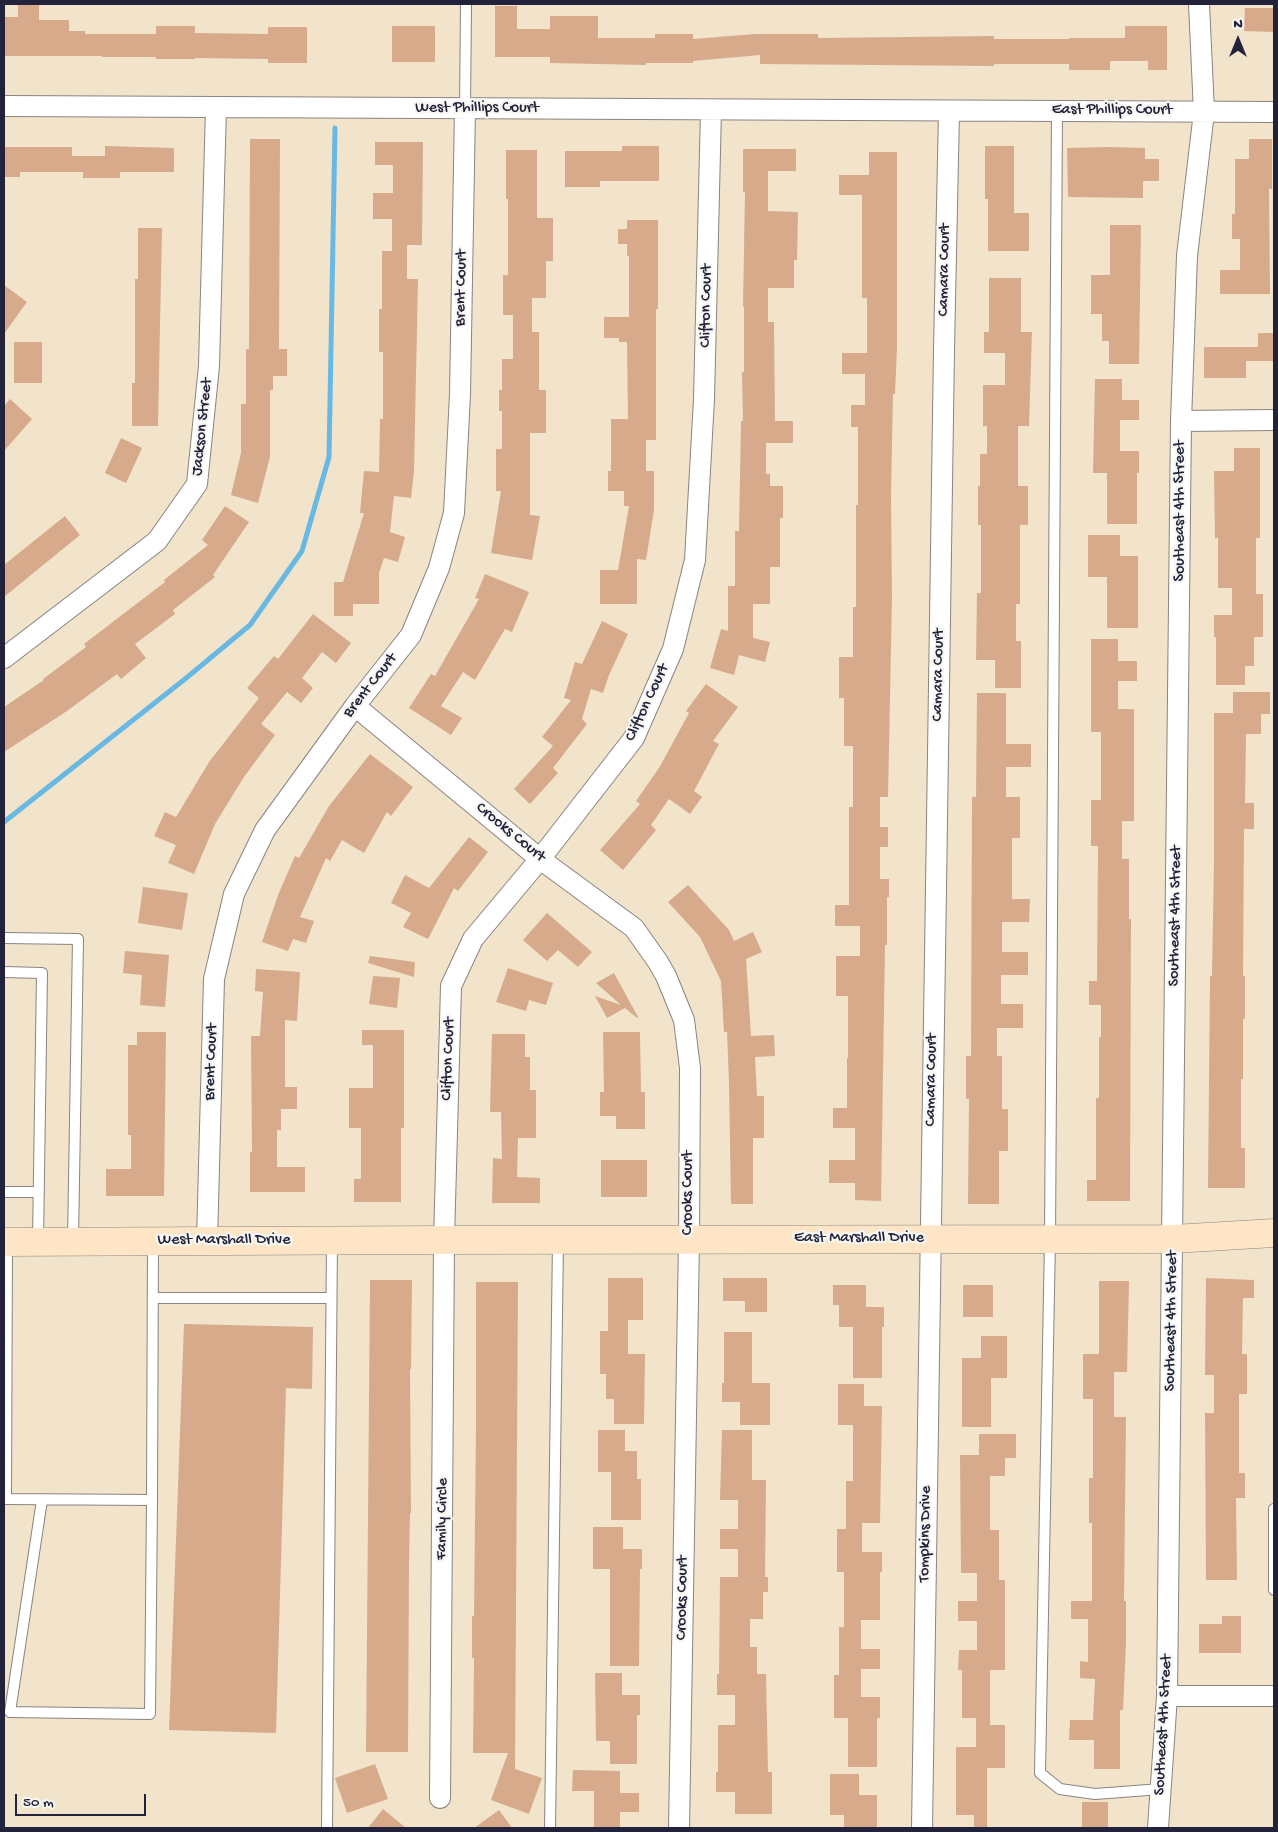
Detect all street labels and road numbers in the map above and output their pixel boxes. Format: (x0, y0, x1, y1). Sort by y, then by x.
street label: West Phillips Court (415, 99, 539, 119)
street label: East Phillips Court (1052, 101, 1172, 121)
street label: Camara Court (935, 223, 955, 317)
street label: Brent Court (452, 249, 472, 327)
street label: Clifton Court (697, 264, 717, 348)
street label: Jackson Street (188, 377, 218, 477)
street label: Southeast 4th Street (1171, 441, 1191, 581)
street label: Camara Court (929, 628, 949, 722)
street label: Brent Court (340, 650, 402, 722)
street label: Clifton Court (622, 661, 674, 745)
street label: Crooks Court (471, 799, 549, 867)
street label: Southeast 4th Street (1165, 845, 1187, 987)
street label: Clifton Court (438, 1017, 460, 1101)
street label: Brent Court (201, 1023, 223, 1101)
street label: Camara Court (922, 1033, 942, 1127)
street label: Crooks Court (679, 1151, 699, 1235)
street label: East Marshall Drive (794, 1229, 924, 1249)
street label: West Marshall Drive (158, 1231, 290, 1251)
street label: Southeast 4th Street (1161, 1250, 1183, 1392)
street label: Family Circle (433, 1478, 453, 1560)
street label: Tompkins Drive (916, 1486, 936, 1582)
street label: Crooks Court (673, 1556, 693, 1640)
street label: Southeast 4th Street (1151, 1654, 1177, 1796)

